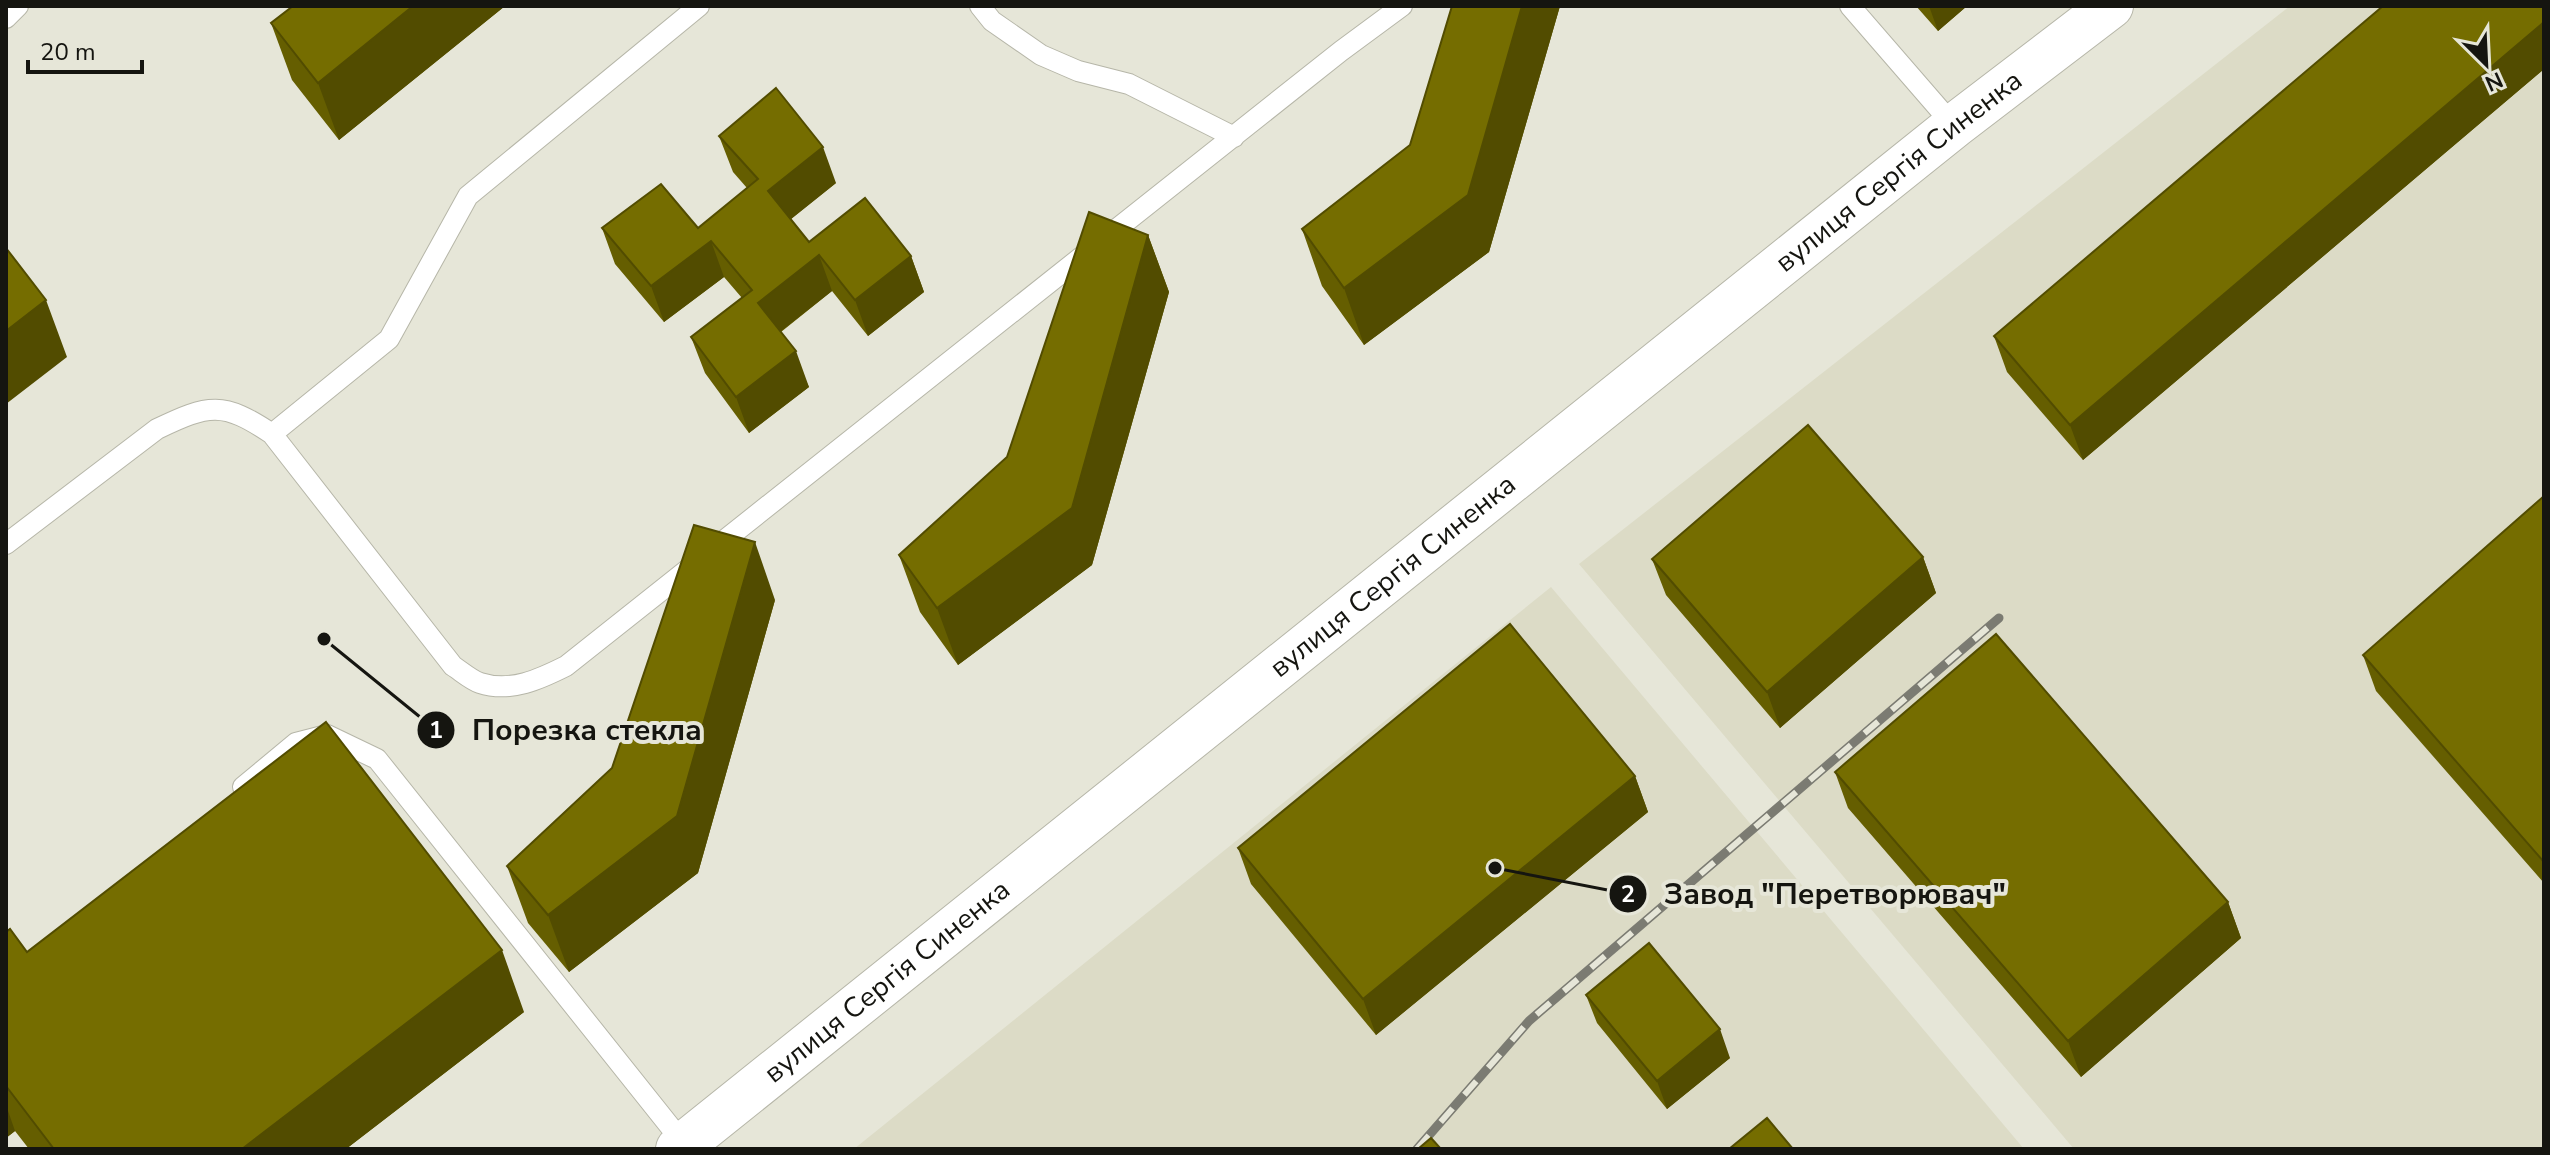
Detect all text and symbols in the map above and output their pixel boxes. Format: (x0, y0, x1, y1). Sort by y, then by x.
scale bar (28, 24, 142, 74)
north arrow (2446, 24, 2526, 104)
text: 20 m (40, 36, 96, 68)
street label: вулиця Сергія Синенка (1767, 62, 2030, 281)
text: N (2480, 64, 2507, 98)
street label: вулиця Сергія Синенка (1262, 466, 1524, 686)
callout: Порезка стекла (416, 703, 718, 757)
text: Порезка стекла (472, 710, 702, 751)
text: 1 (429, 714, 443, 746)
callout: Завод "Перетворювач" (1608, 867, 2022, 921)
street label: вулиця Сергія Синенка (756, 871, 1018, 1092)
text: Завод "Перетворювач" (1664, 874, 2006, 915)
text: 2 (1621, 878, 1635, 910)

